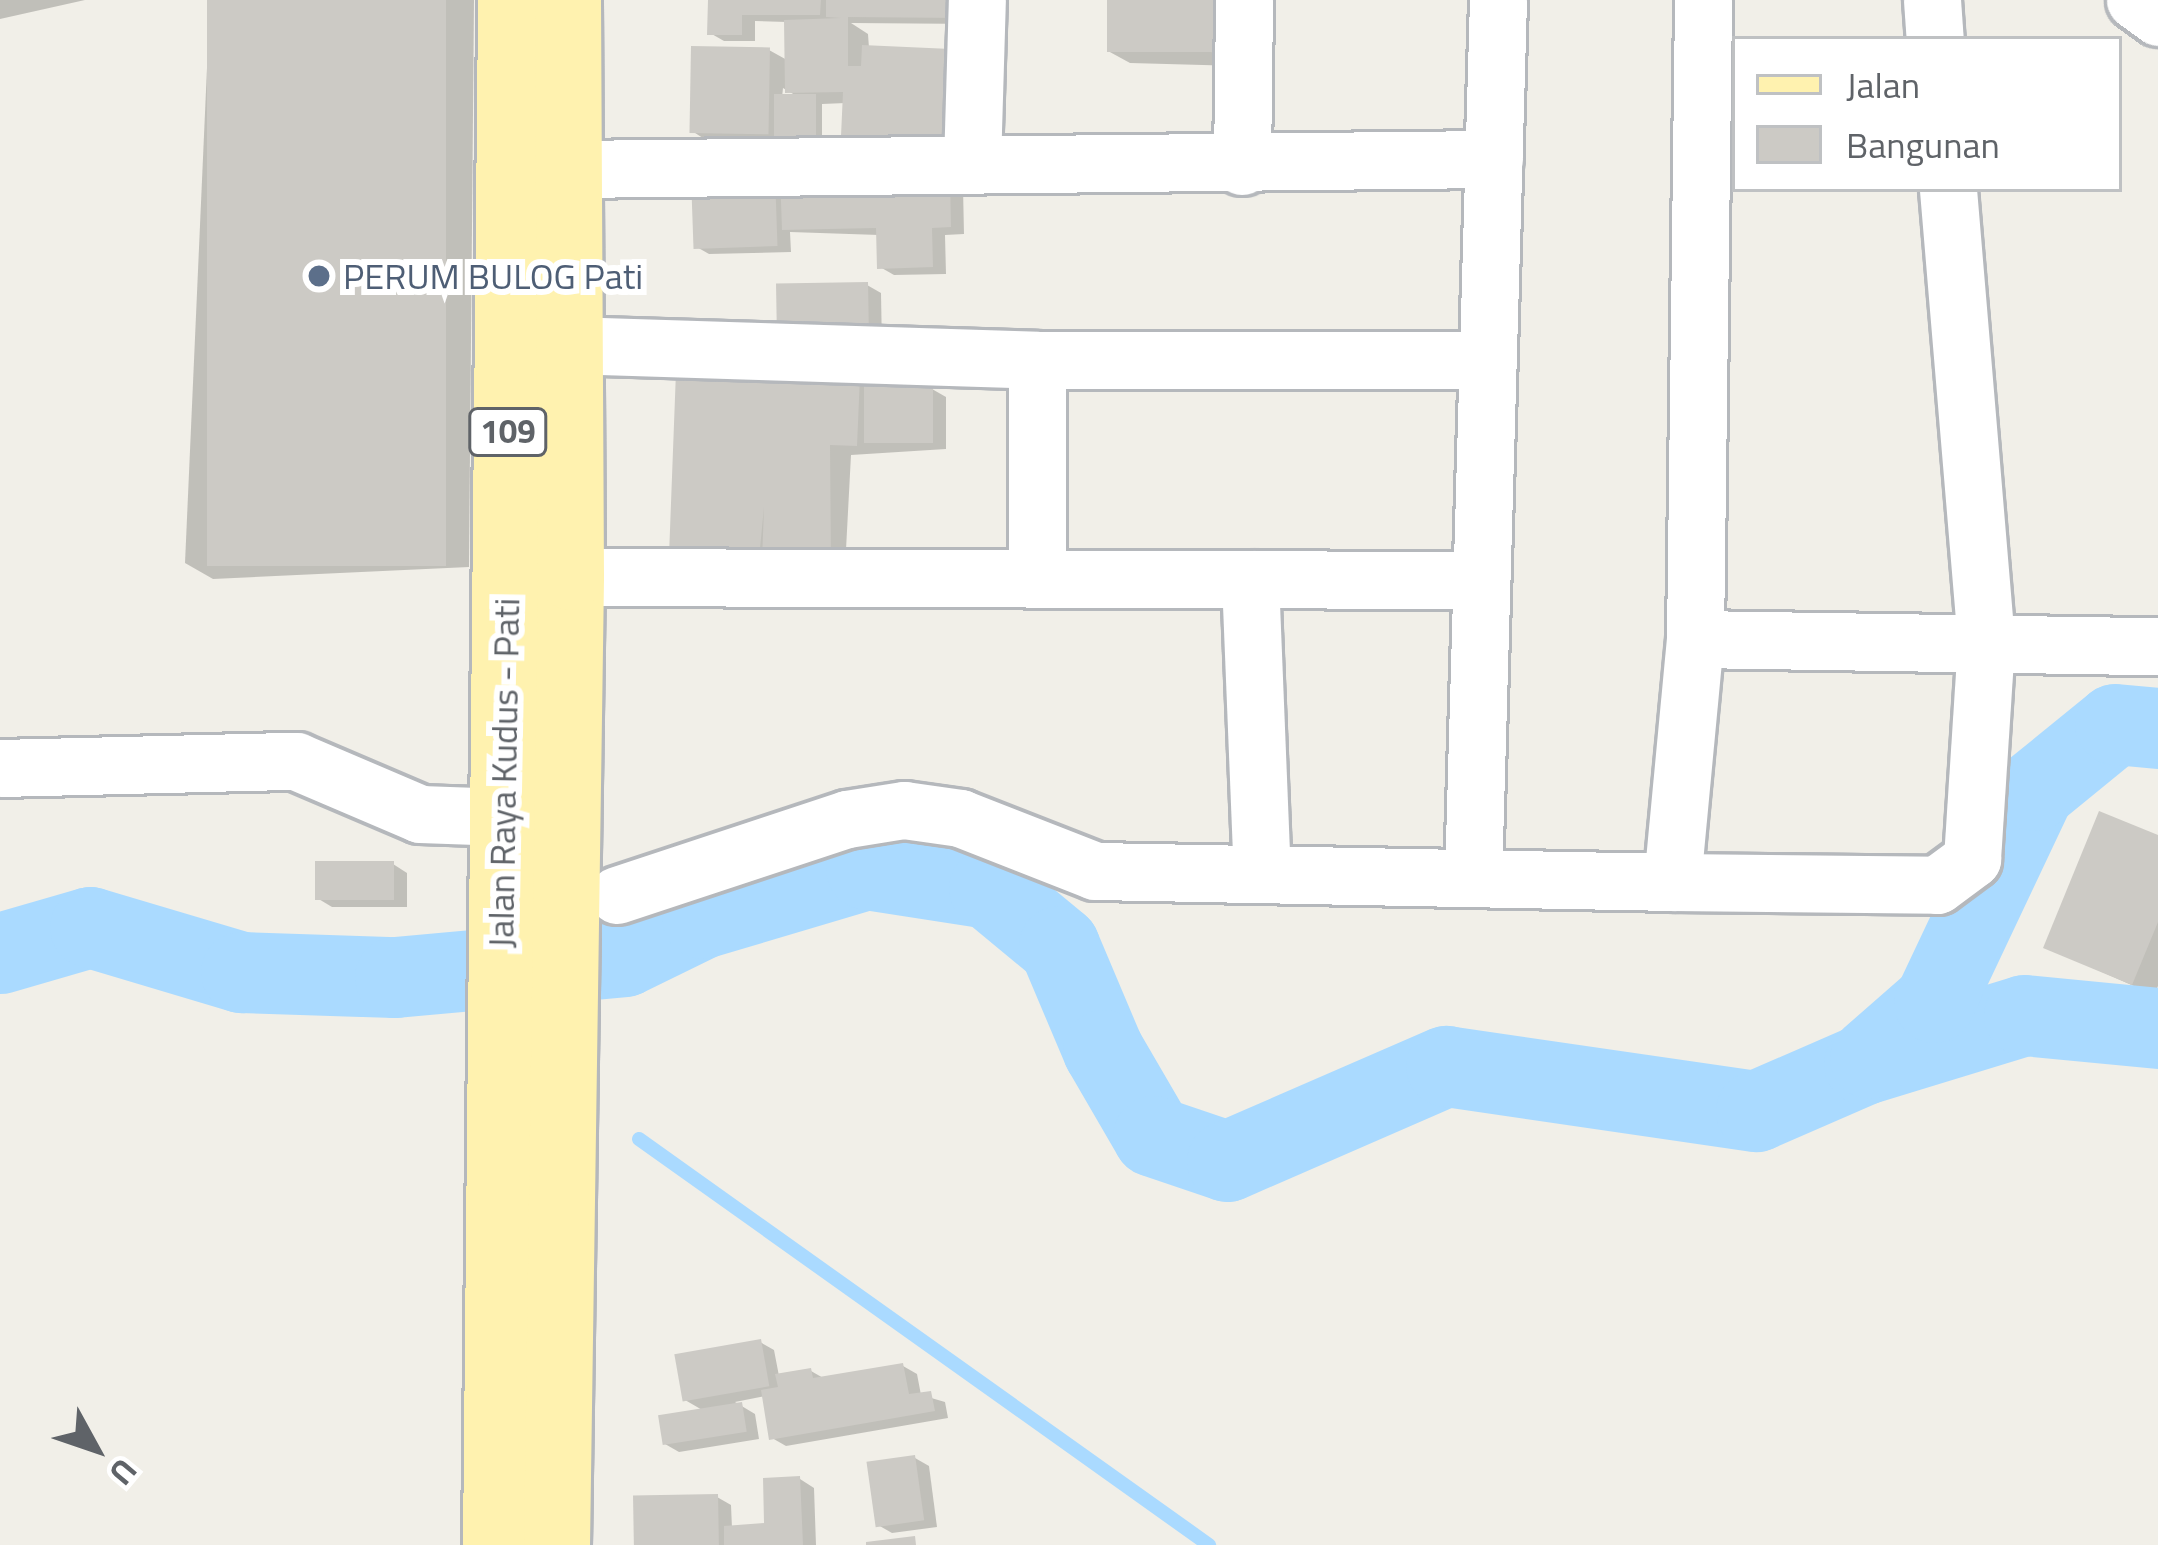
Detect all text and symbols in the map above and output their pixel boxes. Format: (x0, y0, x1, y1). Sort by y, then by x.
legend (1732, 36, 2122, 192)
text: Jalan (1846, 57, 1920, 112)
text: Bangunan (1846, 117, 2000, 172)
place label: PERUM BULOG Pati (343, 254, 643, 298)
marker: PERUM BULOG Pati (306, 263, 332, 289)
road number: 109 (466, 405, 550, 459)
street label: Jalan Raya Kudus - Pati (478, 597, 528, 949)
north arrow (36, 1389, 156, 1509)
text: U (97, 1448, 150, 1496)

